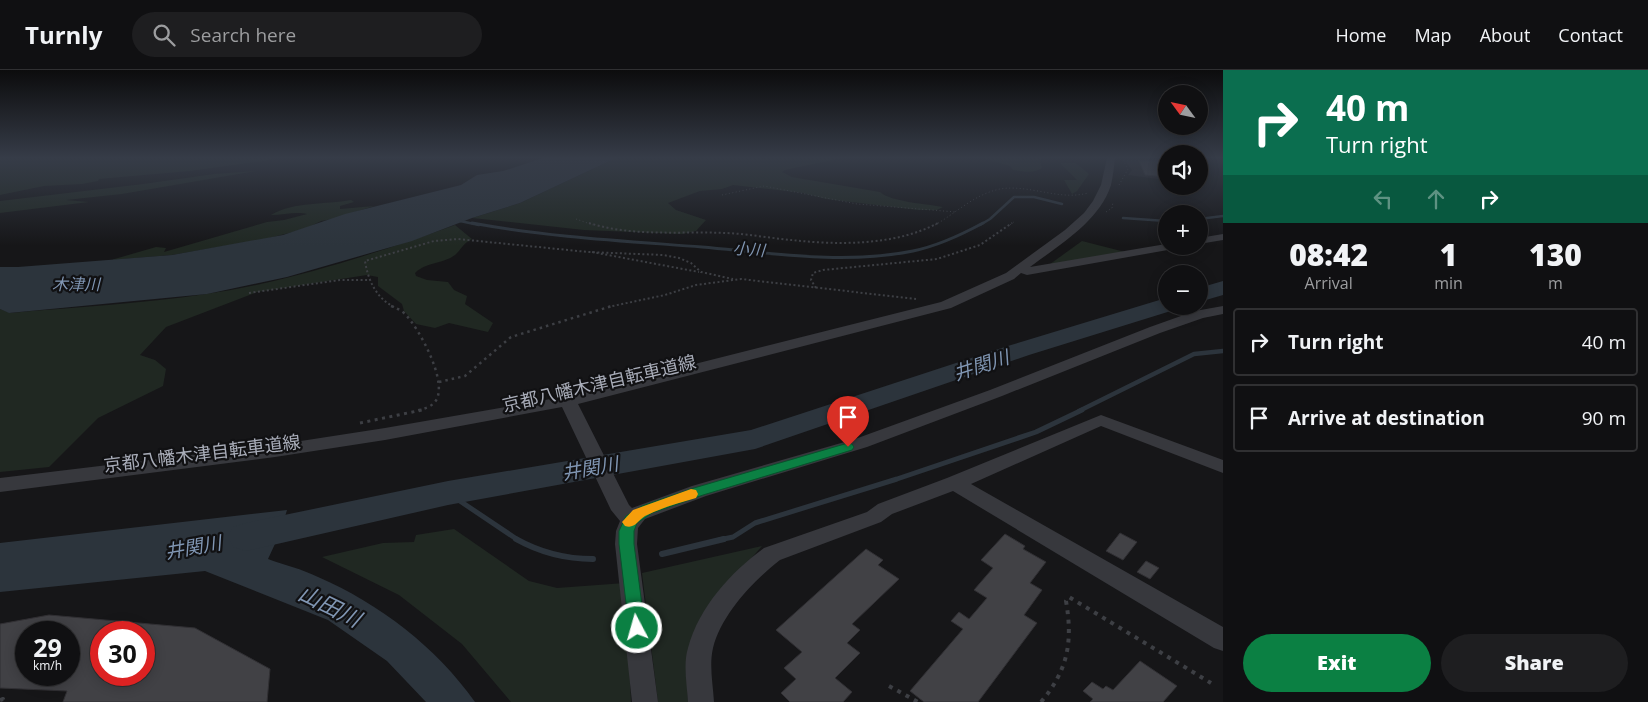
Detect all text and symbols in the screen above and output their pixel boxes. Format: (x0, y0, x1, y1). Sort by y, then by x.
search box (132, 12, 482, 57)
text: Turnly (25, 18, 102, 51)
icon: search (150, 21, 178, 49)
text: Search here (190, 22, 296, 48)
text: Home (1336, 23, 1386, 47)
text: Map (1414, 23, 1452, 47)
text: About (1480, 23, 1530, 47)
text: Contact (1558, 23, 1623, 47)
text: 40 m (1326, 84, 1409, 131)
north arrow (1158, 85, 1208, 135)
map controls (1158, 85, 1208, 315)
icon: right (1243, 90, 1308, 155)
text: Turn right (1326, 129, 1428, 159)
button: sound (1158, 145, 1208, 195)
icon: left (1369, 185, 1397, 213)
icon: ahead (1422, 185, 1450, 213)
icon: right (1475, 185, 1503, 213)
button: + (1158, 205, 1208, 255)
text: 08:42 (1289, 234, 1368, 275)
text: 1 (1440, 234, 1457, 275)
text: 130 (1529, 234, 1582, 275)
water label: 小川 (732, 237, 768, 261)
button: − (1158, 265, 1208, 315)
text: Arrival (1305, 272, 1353, 294)
text: min (1434, 272, 1463, 294)
text: m (1548, 272, 1563, 294)
water label: 木津川 (52, 273, 102, 295)
icon: right (1245, 328, 1273, 356)
text: Turn right (1288, 329, 1383, 355)
text: 40 m (1582, 329, 1626, 355)
water label: 井関川 (950, 343, 1014, 386)
street label: 京都八幡木津自転車道線 (500, 349, 698, 417)
pin (827, 396, 869, 447)
icon: arrive (834, 403, 862, 431)
icon: arrive (1245, 404, 1273, 432)
text: Arrive at destination (1288, 405, 1485, 431)
text: 90 m (1582, 405, 1626, 431)
street label: 京都八幡木津自転車道線 (102, 429, 302, 477)
water label: 井関川 (560, 450, 622, 486)
water label: 井関川 (163, 529, 225, 565)
water label: 山田川 (294, 577, 368, 634)
position arrow (610, 601, 662, 653)
speed limit sign: 30 (90, 621, 155, 686)
text: 29 (33, 630, 62, 664)
button: Exit (1243, 634, 1431, 692)
button: Share (1441, 634, 1628, 692)
text: km/h (33, 657, 62, 674)

